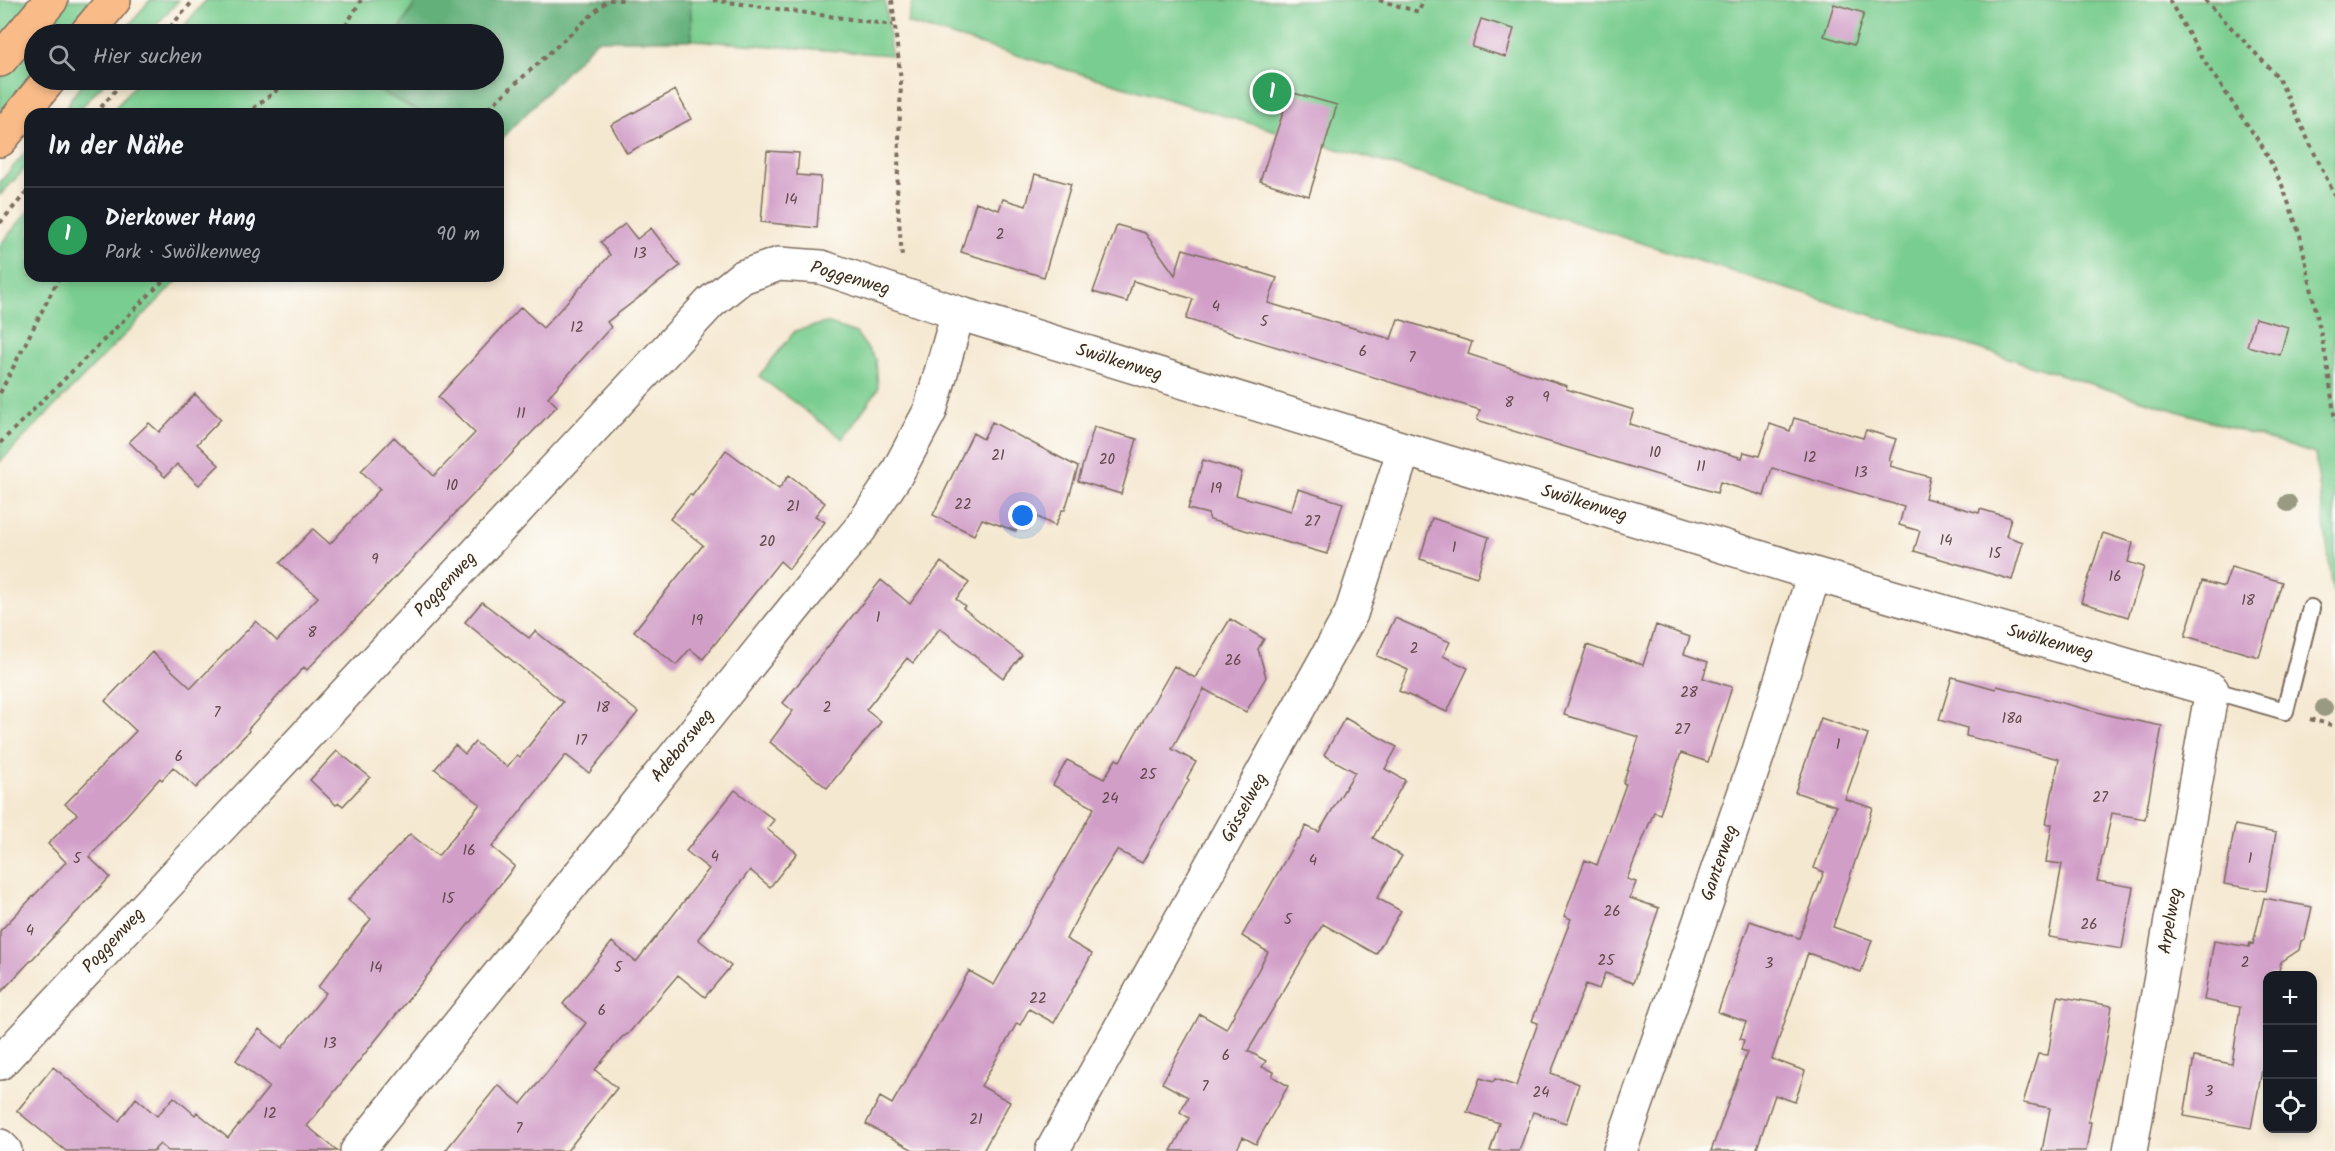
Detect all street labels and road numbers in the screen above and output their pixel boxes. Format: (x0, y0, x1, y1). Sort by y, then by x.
street label: Poggenweg (807, 254, 893, 304)
street label: Swölkenweg (1072, 336, 1166, 390)
street label: Swölkenweg (1537, 477, 1631, 531)
street label: Poggenweg (408, 545, 484, 625)
street label: Swölkenweg (2003, 617, 2097, 669)
street label: Adeborsweg (644, 703, 722, 789)
street label: Gösselweg (1214, 768, 1276, 848)
street label: Ganterweg (1693, 821, 1747, 905)
street label: Arpelweg (2151, 886, 2191, 956)
street label: Poggenweg (76, 901, 152, 981)

